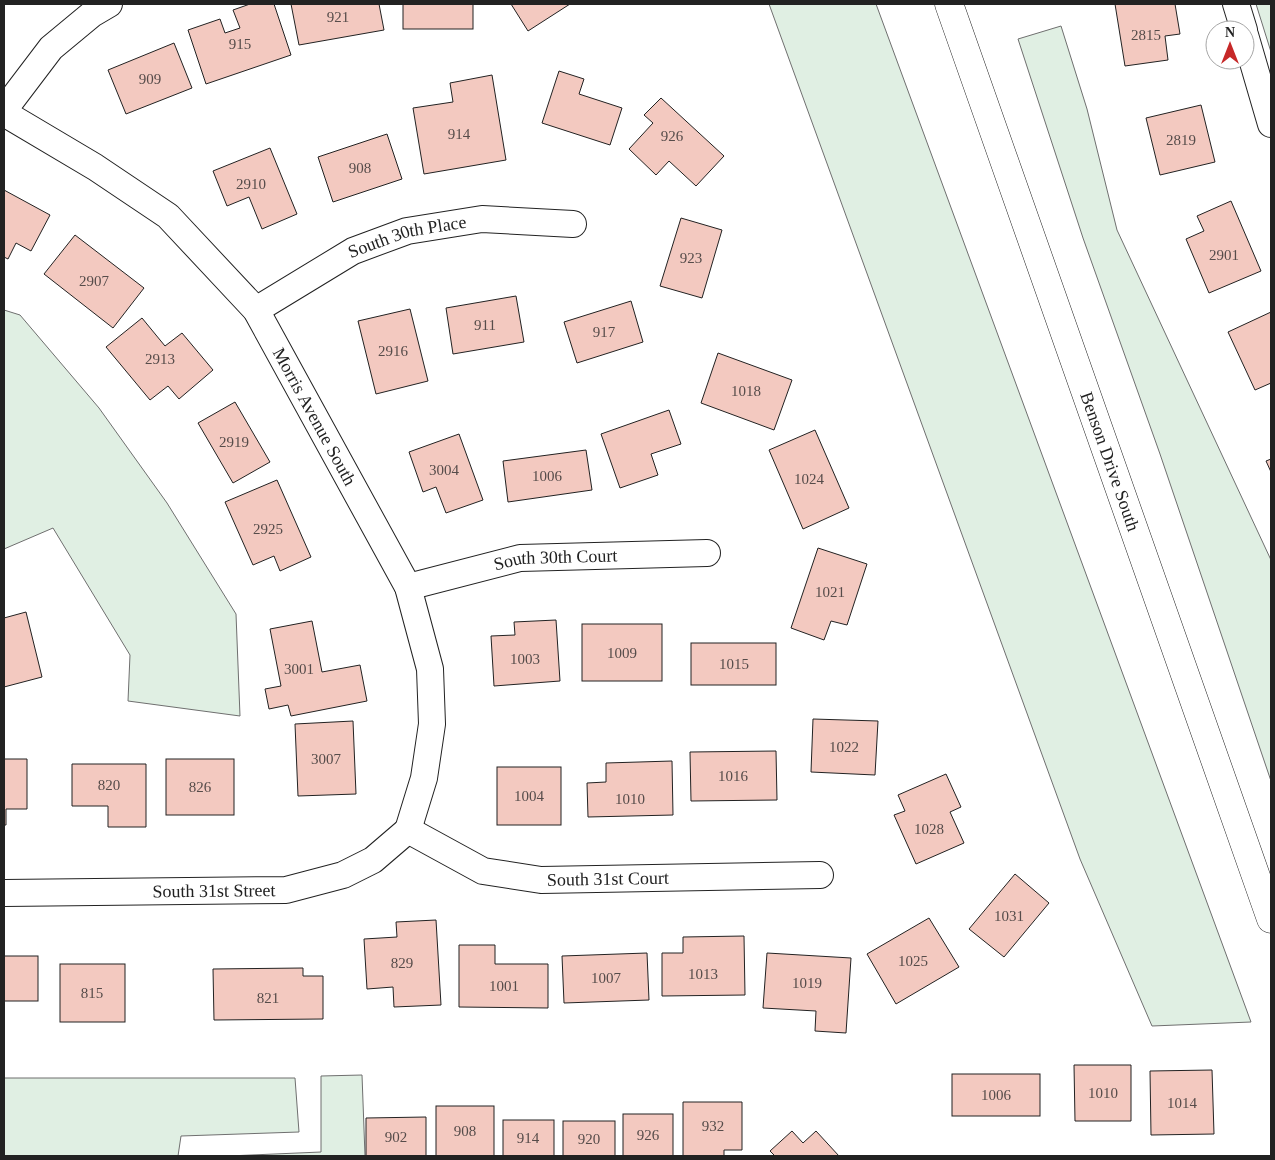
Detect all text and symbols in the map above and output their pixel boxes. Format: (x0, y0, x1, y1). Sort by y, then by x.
house number: 921 (327, 9, 349, 25)
north arrow (1205, 20, 1255, 70)
text: N (1225, 25, 1235, 40)
house number: 2815 (1131, 27, 1161, 43)
house number: 915 (229, 36, 251, 52)
house number: 909 (139, 71, 161, 87)
house number: 914 (448, 126, 471, 142)
house number: 926 (661, 128, 684, 144)
house number: 2819 (1166, 132, 1196, 148)
house number: 908 (349, 160, 371, 176)
house number: 2910 (236, 176, 266, 192)
street label: South 30th Place (345, 212, 468, 262)
house number: 2901 (1209, 247, 1239, 263)
house number: 923 (680, 250, 702, 266)
house number: 2907 (79, 273, 110, 289)
house number: 911 (474, 317, 496, 333)
house number: 917 (593, 324, 616, 340)
house number: 2916 (378, 343, 409, 359)
street label: Morris Avenue South (269, 344, 360, 489)
house number: 2913 (145, 351, 175, 367)
house number: 1018 (731, 383, 761, 399)
street label: Benson Drive South (1076, 389, 1144, 534)
house number: 2919 (219, 434, 249, 450)
house number: 3004 (429, 462, 460, 478)
house number: 1006 (532, 468, 563, 484)
house number: 1024 (794, 471, 825, 487)
house number: 2925 (253, 521, 283, 537)
street label: South 30th Court (492, 545, 618, 574)
house number: 1021 (815, 584, 845, 600)
house number: 1009 (607, 645, 637, 661)
house number: 1003 (510, 651, 540, 667)
house number: 1015 (719, 656, 749, 672)
house number: 3001 (284, 661, 314, 677)
house number: 1022 (829, 739, 859, 755)
house number: 3007 (311, 751, 342, 767)
house number: 1016 (718, 768, 749, 784)
house number: 820 (98, 777, 120, 793)
house number: 826 (189, 779, 212, 795)
house number: 1004 (514, 788, 545, 804)
house number: 1010 (615, 791, 645, 807)
house number: 1028 (914, 821, 944, 837)
street label: South 31st Court (547, 868, 669, 890)
street label: South 31st Street (152, 880, 276, 901)
house number: 1031 (994, 908, 1024, 924)
house number: 1025 (898, 953, 928, 969)
house number: 829 (391, 955, 413, 971)
house number: 1013 (688, 966, 718, 982)
house number: 1007 (591, 970, 622, 986)
house number: 1019 (792, 975, 822, 991)
house number: 1001 (489, 978, 519, 994)
house number: 815 (81, 985, 103, 1001)
house number: 821 (257, 990, 279, 1006)
house number: 1010 (1088, 1085, 1118, 1101)
house number: 1006 (981, 1087, 1012, 1103)
house number: 1014 (1167, 1095, 1198, 1111)
house number: 932 (702, 1118, 724, 1134)
house number: 908 (454, 1123, 476, 1139)
house number: 926 (637, 1127, 660, 1143)
house number: 902 (385, 1129, 407, 1145)
house number: 914 (517, 1130, 540, 1146)
house number: 920 (578, 1131, 600, 1147)

